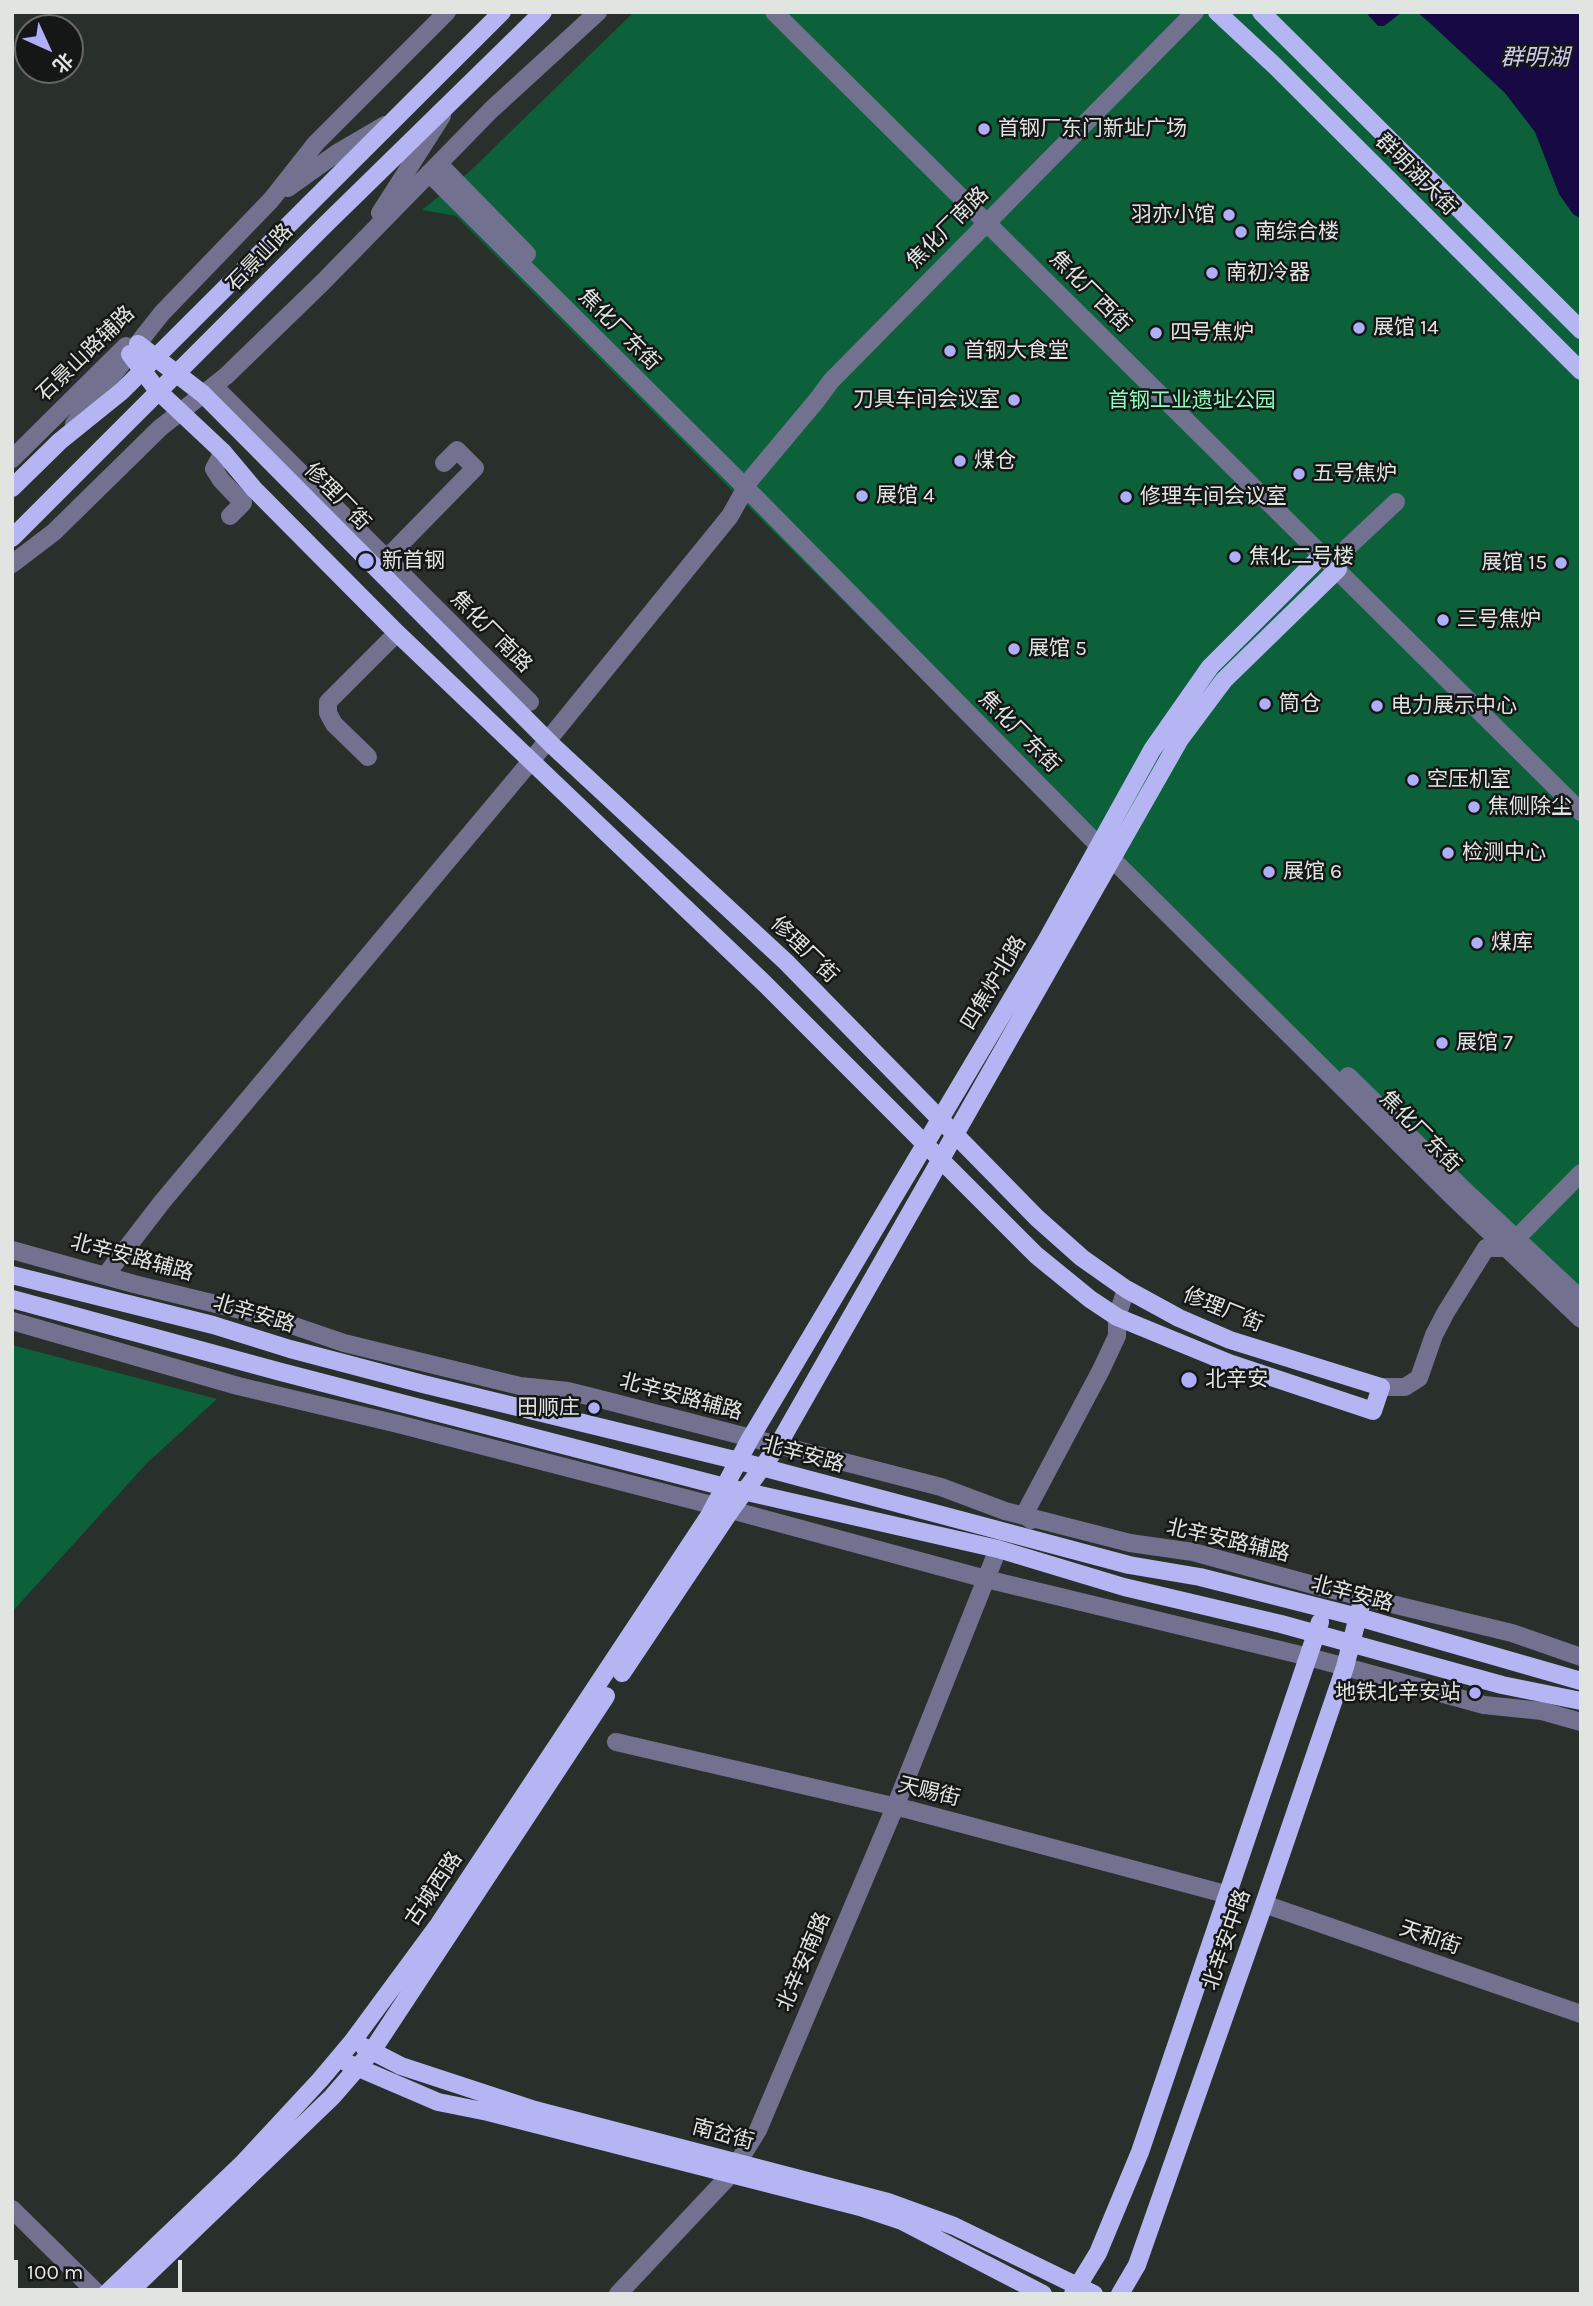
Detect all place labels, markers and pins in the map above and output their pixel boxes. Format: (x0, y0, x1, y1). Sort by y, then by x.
place label: 首钢厂东门新址广场 (998, 116, 1187, 142)
marker: 首钢厂东门新址广场 (976, 121, 992, 137)
place label: 羽亦小馆 (1131, 202, 1215, 228)
marker: 羽亦小馆 (1221, 207, 1237, 223)
place label: 南综合楼 (1255, 219, 1339, 245)
marker: 南综合楼 (1233, 224, 1249, 240)
place label: 南初冷器 (1226, 260, 1310, 286)
marker: 南初冷器 (1204, 265, 1220, 281)
place label: 展馆 14 (1373, 315, 1439, 341)
place label: 四号焦炉 (1170, 320, 1254, 346)
marker: 展馆 14 (1351, 320, 1367, 336)
marker: 四号焦炉 (1148, 325, 1164, 341)
place label: 首钢大食堂 (964, 338, 1069, 364)
marker: 首钢大食堂 (942, 343, 958, 359)
place label: 刀具车间会议室 (853, 387, 1000, 413)
marker: 刀具车间会议室 (1006, 392, 1022, 408)
place label: 煤仓 (974, 448, 1016, 474)
marker: 煤仓 (952, 453, 968, 469)
place label: 五号焦炉 (1313, 461, 1397, 487)
marker: 五号焦炉 (1291, 466, 1307, 482)
place label: 展馆 4 (876, 483, 935, 509)
place label: 修理车间会议室 (1140, 484, 1287, 510)
marker: 展馆 4 (854, 488, 870, 504)
marker: 修理车间会议室 (1118, 489, 1134, 505)
place label: 焦化二号楼 (1249, 544, 1354, 570)
place label: 新首钢 (382, 548, 445, 574)
marker: 焦化二号楼 (1227, 549, 1243, 565)
place label: 展馆 15 (1481, 550, 1547, 576)
marker: 新首钢 (356, 551, 376, 571)
marker: 展馆 15 (1553, 555, 1569, 571)
place label: 三号焦炉 (1457, 607, 1541, 633)
marker: 三号焦炉 (1435, 612, 1451, 628)
place label: 展馆 5 (1028, 636, 1087, 662)
marker: 展馆 5 (1006, 641, 1022, 657)
place label: 筒仓 (1279, 691, 1321, 717)
place label: 电力展示中心 (1391, 693, 1517, 719)
marker: 筒仓 (1257, 696, 1273, 712)
marker: 电力展示中心 (1369, 698, 1385, 714)
place label: 空压机室 (1427, 767, 1511, 793)
marker: 空压机室 (1405, 772, 1421, 788)
place label: 焦侧除尘 (1488, 794, 1572, 820)
marker: 焦侧除尘 (1466, 799, 1482, 815)
place label: 检测中心 (1462, 840, 1546, 866)
marker: 检测中心 (1440, 845, 1456, 861)
place label: 展馆 6 (1283, 859, 1342, 885)
marker: 展馆 6 (1261, 864, 1277, 880)
place label: 煤库 (1491, 930, 1533, 956)
marker: 煤库 (1469, 935, 1485, 951)
place label: 展馆 7 (1456, 1030, 1513, 1056)
marker: 展馆 7 (1434, 1035, 1450, 1051)
place label: 北辛安 (1205, 1367, 1268, 1393)
marker: 北辛安 (1179, 1370, 1199, 1390)
place label: 田顺庄 (517, 1395, 580, 1421)
marker: 田顺庄 (586, 1400, 602, 1416)
place label: 地铁北辛安站 (1335, 1680, 1461, 1706)
marker: 地铁北辛安站 (1467, 1685, 1483, 1701)

